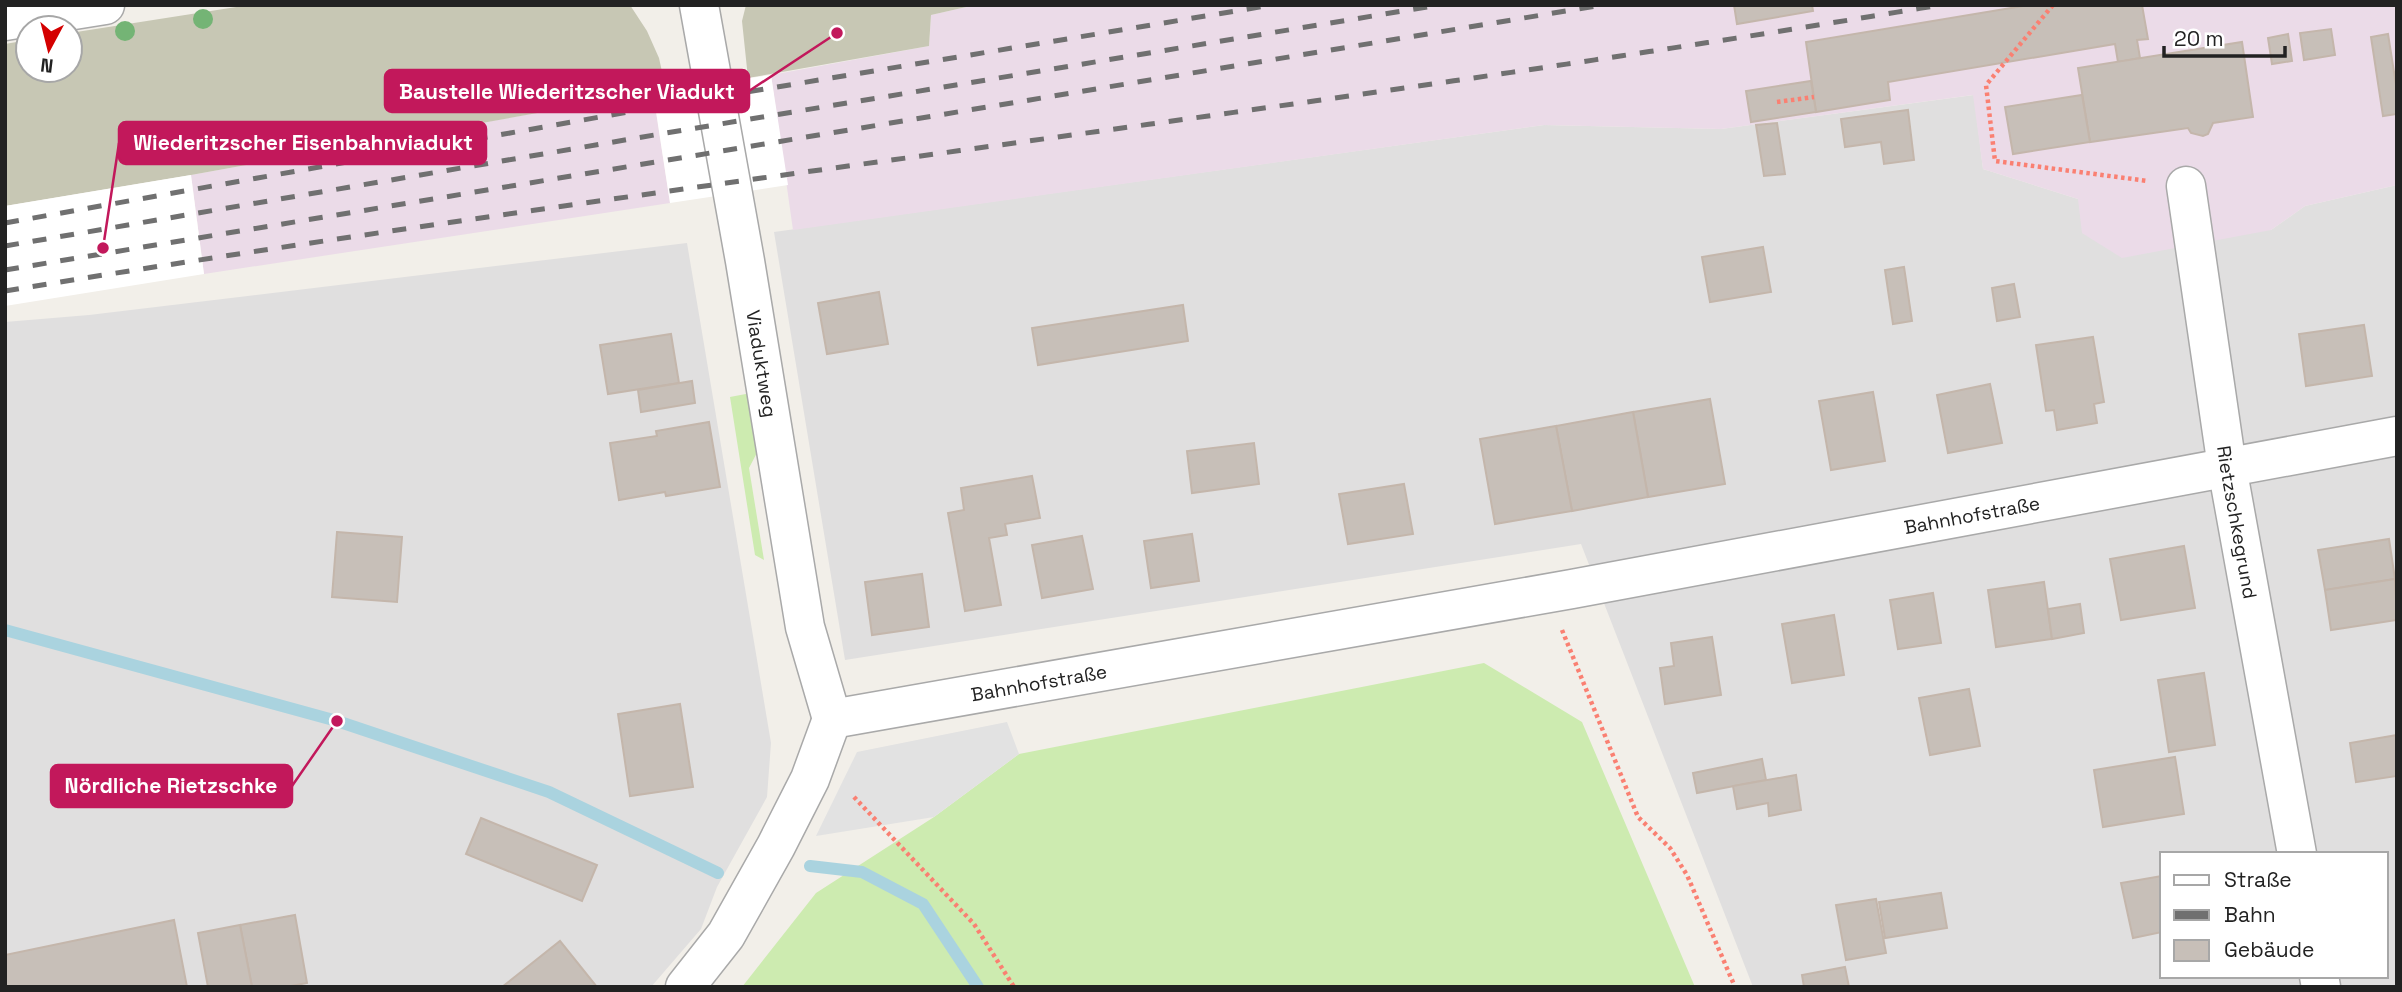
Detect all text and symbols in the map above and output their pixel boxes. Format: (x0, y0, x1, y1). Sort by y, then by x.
north arrow (14, 14, 84, 84)
scale bar (2164, 14, 2285, 58)
text: 20 m (2174, 25, 2224, 52)
text: N (39, 52, 55, 79)
callout: Baustelle Wiederitzscher Viadukt (385, 70, 749, 112)
text: Baustelle Wiederitzscher Viadukt (399, 78, 735, 105)
callout: Wiederitzscher Eisenbahnviadukt (119, 122, 486, 164)
text: Wiederitzscher Eisenbahnviadukt (133, 129, 473, 156)
street label: Viaduktweg (740, 308, 782, 419)
street label: Rietzschkegrund (2211, 444, 2263, 601)
street label: Bahnhofstraße (1902, 490, 2042, 540)
street label: Bahnhofstraße (969, 659, 1109, 707)
callout: Nördliche Rietzschke (51, 765, 292, 807)
text: Nördliche Rietzschke (65, 772, 277, 799)
legend (2160, 852, 2388, 978)
text: Straße (2224, 866, 2292, 893)
text: Bahn (2224, 901, 2276, 928)
text: Gebäude (2224, 936, 2314, 963)

